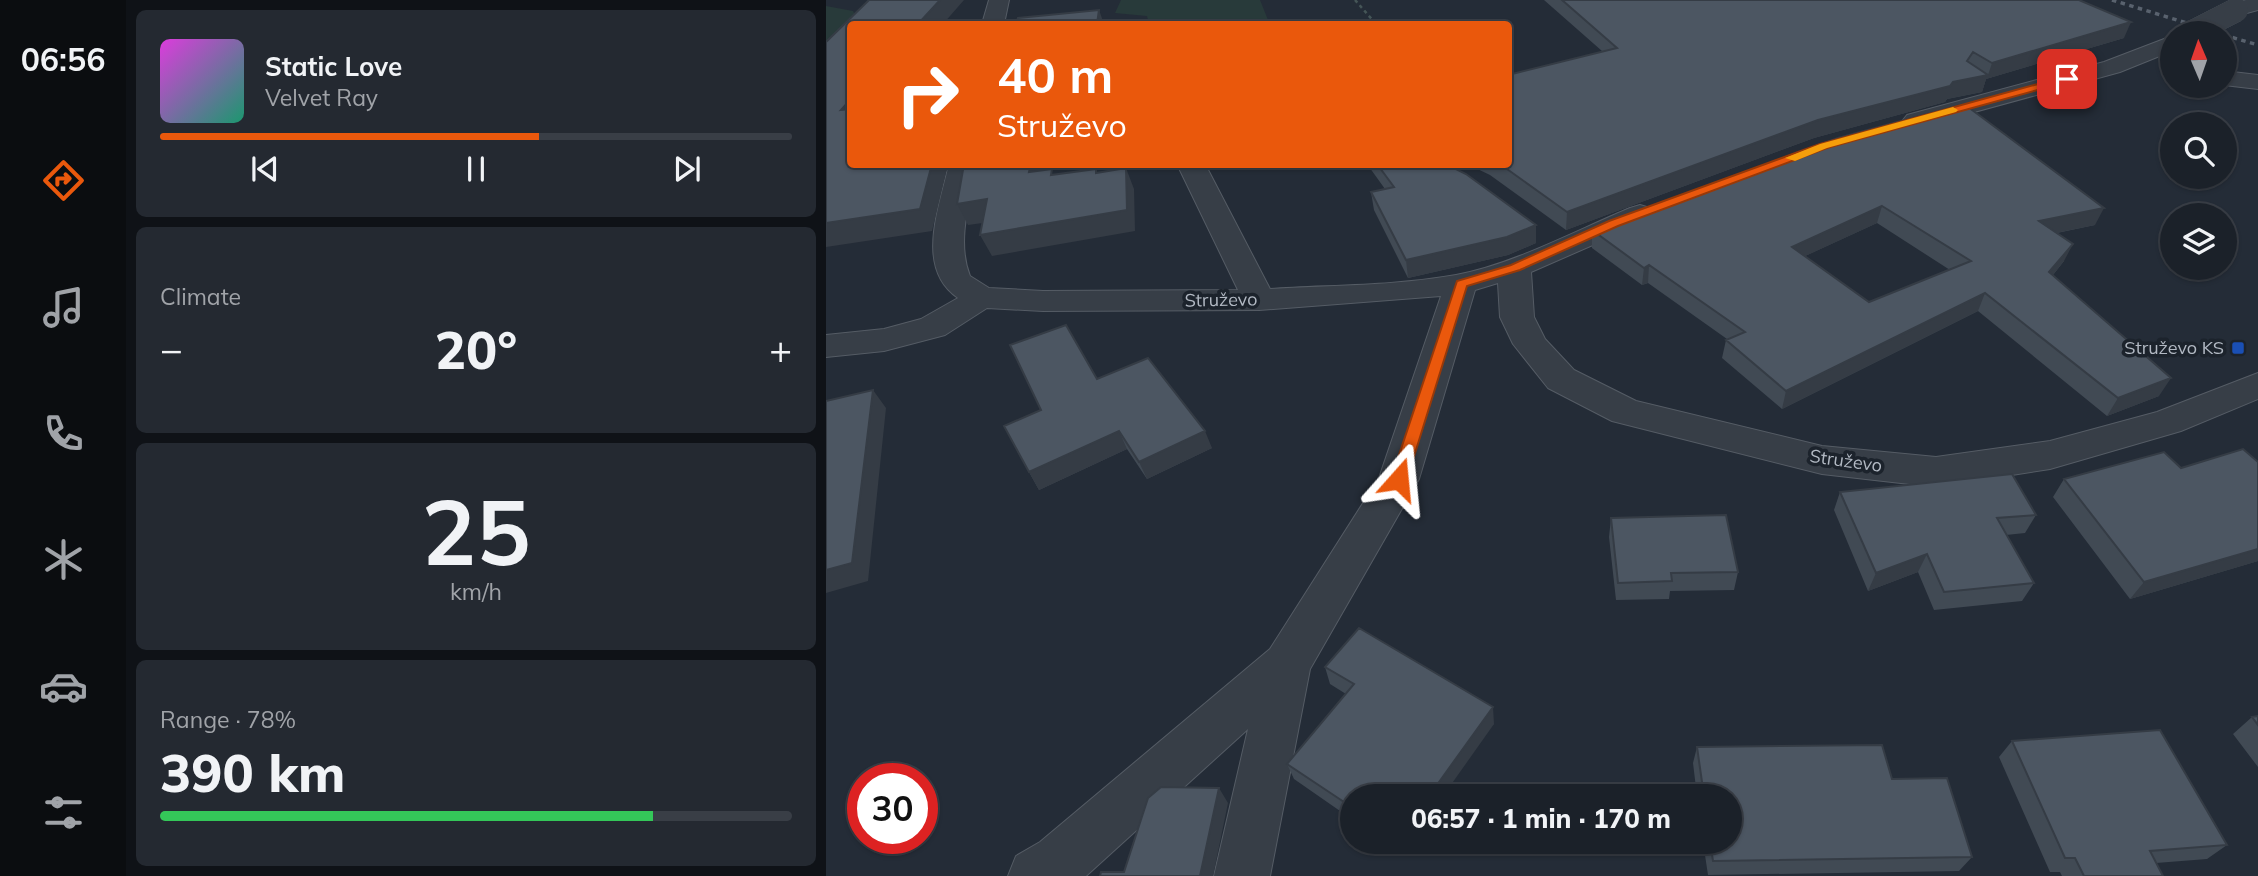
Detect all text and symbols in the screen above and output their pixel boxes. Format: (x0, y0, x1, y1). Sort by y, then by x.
north arrow (2160, 21, 2236, 98)
map controls (2160, 21, 2237, 280)
text: 06:56 (21, 39, 105, 79)
text: 40 m (997, 44, 1113, 105)
icon: right (882, 49, 973, 140)
pin (2037, 49, 2097, 109)
text: Static Love (265, 50, 402, 83)
icon: arrive (2048, 60, 2086, 98)
text: Velvet Ray (265, 83, 378, 112)
text: Struževo (997, 105, 1127, 145)
button: search (2160, 112, 2237, 189)
icon: previous (246, 150, 284, 188)
icon: pause (457, 150, 495, 188)
icon: next (668, 150, 706, 188)
icon: directions (39, 156, 88, 205)
button: layers (2160, 203, 2237, 280)
text: Climate (160, 282, 241, 311)
icon: music (39, 283, 88, 332)
street label: Struževo (1184, 287, 1258, 312)
text: 20° (435, 317, 517, 382)
text: − (160, 325, 183, 373)
text: + (769, 325, 792, 373)
place label: Struževo KS (2124, 336, 2224, 359)
marker: Struževo KS (2230, 340, 2246, 356)
icon: phone (39, 409, 88, 458)
position arrow (1362, 442, 1436, 516)
street label: Struževo (1808, 444, 1884, 477)
text: 25 (421, 474, 531, 588)
icon: climate (39, 535, 88, 584)
text: km/h (450, 577, 502, 606)
icon: car (39, 662, 88, 711)
text: Range · 78% (160, 705, 296, 734)
text: 390 km (160, 740, 345, 805)
speed limit sign: 30 (847, 763, 938, 854)
icon: filters (39, 788, 88, 837)
text: 06:57 · 1 min · 170 m (1411, 802, 1671, 835)

